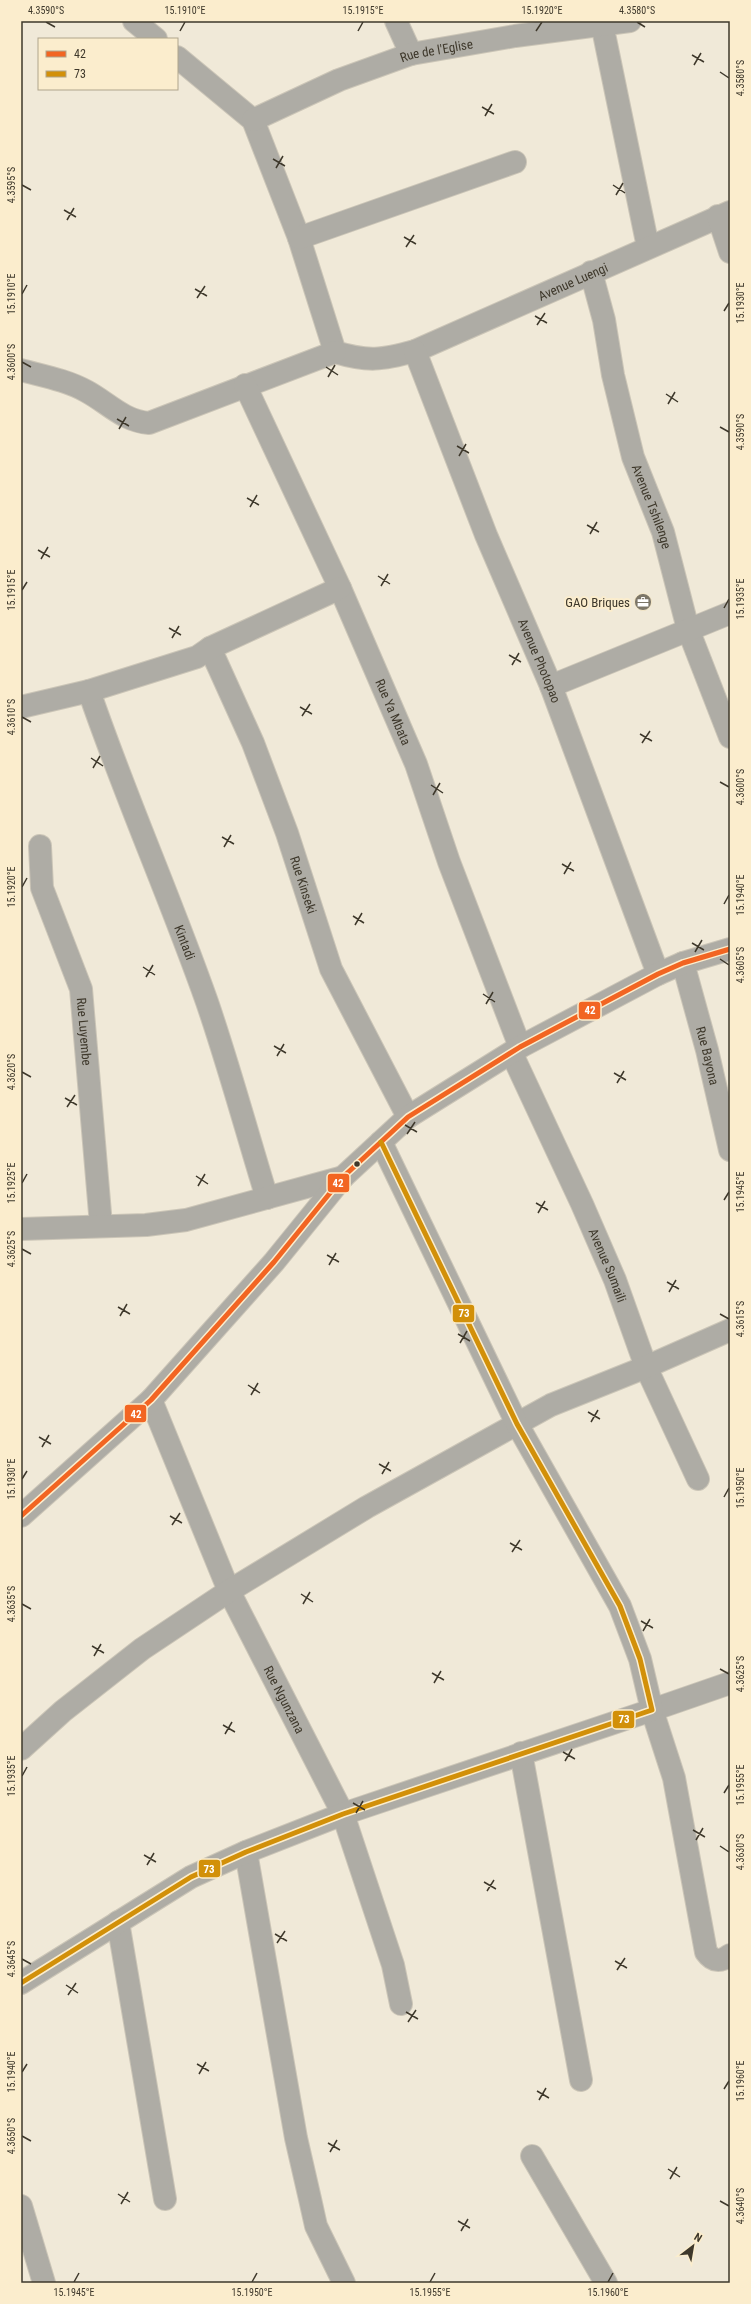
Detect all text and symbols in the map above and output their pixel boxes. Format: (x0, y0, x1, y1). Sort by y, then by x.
text: 4.3590°S (28, 5, 64, 16)
text: 15.1910°E (165, 5, 206, 16)
text: 15.1915°E (343, 5, 384, 16)
text: 15.1920°E (522, 5, 563, 16)
text: 4.3580°S (619, 5, 655, 16)
street label: Rue de l'Eglise (398, 36, 474, 65)
legend (38, 38, 178, 90)
text: 42 (74, 47, 86, 61)
text: 4.3580°S (735, 60, 746, 96)
text: 73 (74, 67, 86, 81)
text: 4.3595°S (6, 167, 17, 203)
street label: Avenue Luengi (536, 260, 610, 304)
text: 15.1910°E (6, 273, 17, 314)
text: 15.1930°E (735, 282, 746, 323)
text: 4.3600°S (6, 344, 17, 380)
text: 4.3590°S (735, 414, 746, 450)
street label: Avenue Tshilenge (629, 462, 674, 550)
text: 15.1915°E (6, 569, 17, 610)
text: 15.1935°E (735, 578, 746, 619)
office icon: GAO Briques (633, 592, 653, 612)
place label: GAO Briques (565, 595, 630, 610)
street label: Avenue Photopao (515, 617, 564, 705)
street label: Rue Ya Mbata (372, 677, 414, 747)
text: 4.3610°S (6, 699, 17, 735)
text: 4.3600°S (735, 769, 746, 805)
street label: Rue Kinseki (287, 854, 320, 916)
text: 15.1920°E (6, 866, 17, 907)
text: 15.1940°E (735, 874, 746, 915)
street label: Kintadi (171, 923, 198, 962)
text: 4.3605°S (735, 947, 746, 983)
street label: Rue Luyembe (74, 997, 94, 1066)
line badge: 42 (578, 1001, 601, 1020)
text: 42 (584, 1004, 596, 1017)
street label: Rue Bayona (693, 1025, 722, 1087)
text: 4.3620°S (6, 1054, 17, 1090)
unlabelled marker (352, 1159, 362, 1169)
text: 15.1925°E (6, 1162, 17, 1203)
text: 15.1945°E (735, 1171, 746, 1212)
line badge: 42 (327, 1173, 350, 1193)
text: 42 (332, 1177, 344, 1190)
street label: Avenue Sumaili (586, 1226, 629, 1304)
text: 4.3625°S (6, 1231, 17, 1267)
text: 4.3615°S (735, 1301, 746, 1337)
line badge: 73 (452, 1304, 475, 1323)
text: 73 (458, 1307, 470, 1320)
line badge: 42 (124, 1404, 147, 1423)
text: 42 (130, 1408, 142, 1421)
text: 15.1930°E (6, 1458, 17, 1499)
text: 15.1950°E (735, 1467, 746, 1508)
text: 4.3635°S (6, 1586, 17, 1622)
text: 4.3625°S (735, 1656, 746, 1692)
street label: Rue Ngunzana (260, 1663, 307, 1736)
line badge: 73 (612, 1710, 635, 1729)
text: 73 (618, 1713, 630, 1726)
text: 15.1935°E (6, 1755, 17, 1796)
text: 15.1955°E (735, 1764, 746, 1805)
text: 4.3630°S (735, 1834, 746, 1870)
line badge: 73 (198, 1859, 221, 1878)
text: 73 (203, 1863, 215, 1876)
text: 4.3645°S (6, 1941, 17, 1977)
text: 15.1940°E (6, 2051, 17, 2092)
text: 15.1960°E (735, 2060, 746, 2101)
text: 4.3650°S (6, 2118, 17, 2154)
text: 4.3640°S (735, 2188, 746, 2224)
north arrow (673, 2226, 713, 2266)
text: N (692, 2231, 704, 2245)
text: 15.1945°E (54, 2287, 95, 2298)
text: 15.1950°E (232, 2287, 273, 2298)
text: 15.1955°E (410, 2287, 451, 2298)
text: 15.1960°E (588, 2287, 629, 2298)

